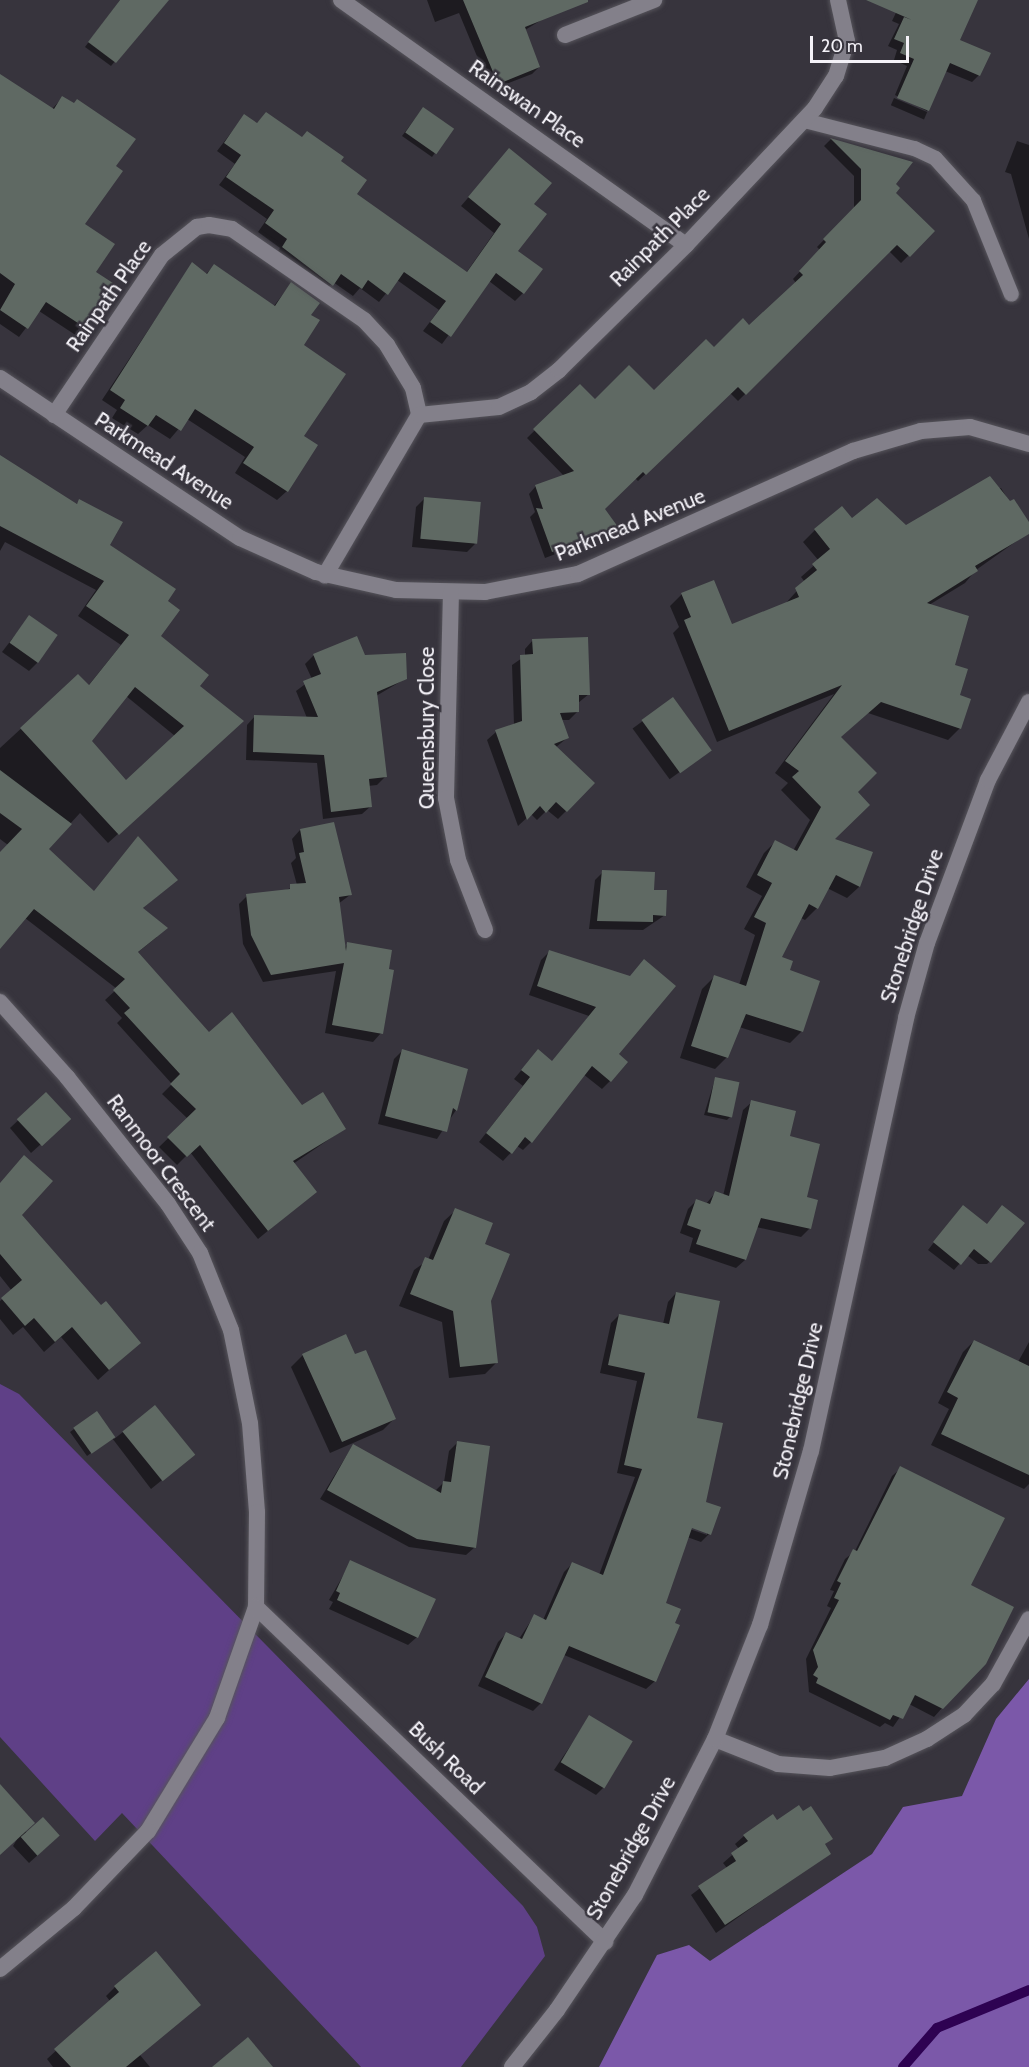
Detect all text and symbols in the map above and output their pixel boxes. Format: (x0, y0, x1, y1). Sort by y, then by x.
scale bar (813, 24, 912, 62)
text: 20 m (821, 35, 863, 57)
street label: Rainswan Place (464, 55, 590, 153)
street label: Rainpath Place (605, 182, 715, 292)
street label: Rainpath Place (61, 235, 157, 357)
street label: Parkmead Avenue (90, 407, 238, 515)
street label: Parkmead Avenue (551, 483, 709, 567)
street label: Queensbury Close (414, 647, 440, 809)
street label: Stonebridge Drive (875, 846, 949, 1006)
street label: Ranmoor Crescent (101, 1090, 221, 1236)
street label: Stonebridge Drive (768, 1320, 828, 1482)
street label: Bush Road (404, 1716, 488, 1800)
street label: Stonebridge Drive (581, 1772, 681, 1924)

